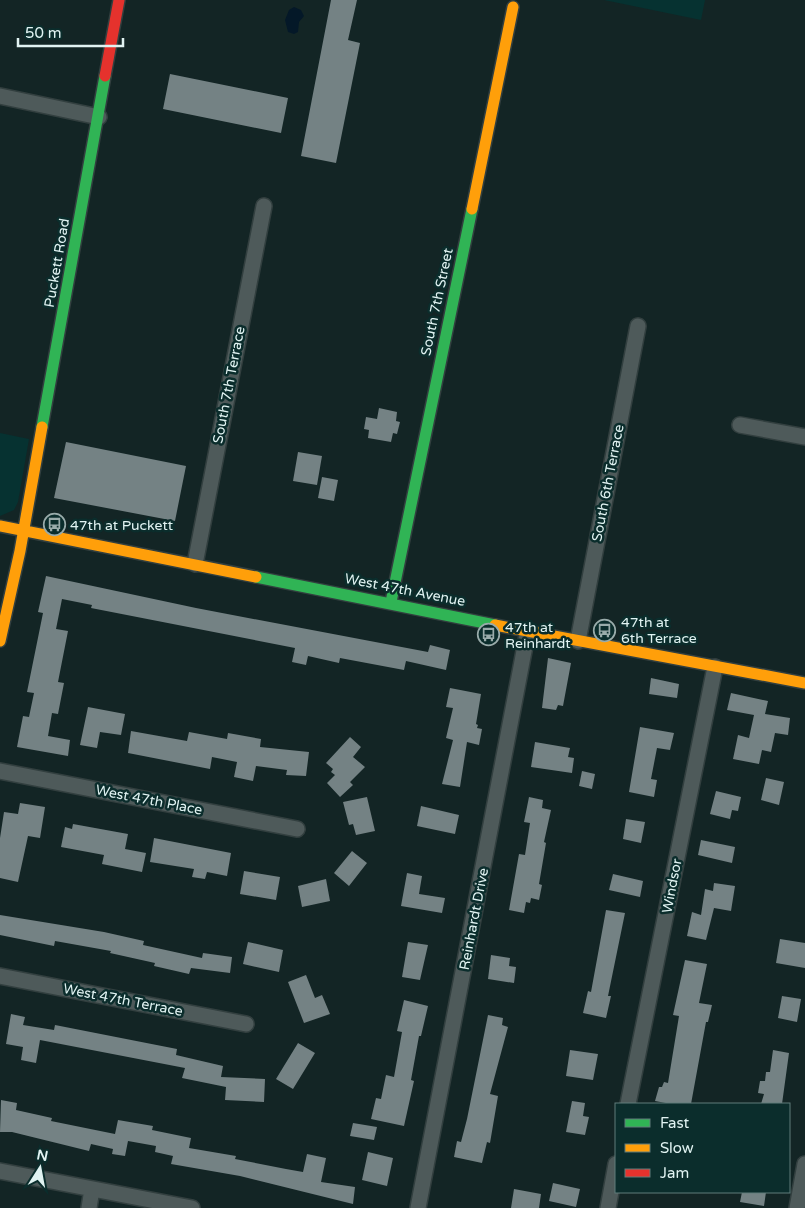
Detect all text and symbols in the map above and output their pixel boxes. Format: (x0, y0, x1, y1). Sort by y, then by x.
scale bar (18, 15, 122, 47)
text: 50 m (25, 24, 62, 42)
street label: Puckett Road (41, 217, 73, 309)
street label: South 7th Street (417, 246, 457, 357)
street label: South 7th Terrace (209, 325, 249, 445)
street label: South 6th Terrace (588, 423, 628, 543)
bus stop icon: 47th at Puckett (42, 513, 66, 537)
place label: 47th at Puckett (70, 517, 174, 534)
street label: West 47th Avenue (343, 570, 467, 610)
place label: 47th at 6th Terrace (621, 614, 697, 647)
bus stop icon: 47th at 6th Terrace (593, 618, 617, 642)
place label: 47th at Reinhardt (505, 619, 571, 652)
bus stop icon: 47th at Reinhardt (477, 623, 501, 647)
street label: West 47th Place (94, 781, 204, 819)
street label: Windsor (658, 857, 686, 915)
street label: Reinhardt Drive (456, 866, 492, 972)
street label: West 47th Terrace (62, 980, 184, 1020)
legend (615, 1103, 790, 1193)
text: Fast (660, 1114, 690, 1132)
text: Slow (660, 1139, 694, 1157)
north arrow (15, 1143, 65, 1193)
text: N (35, 1146, 50, 1165)
text: Jam (660, 1164, 689, 1182)

